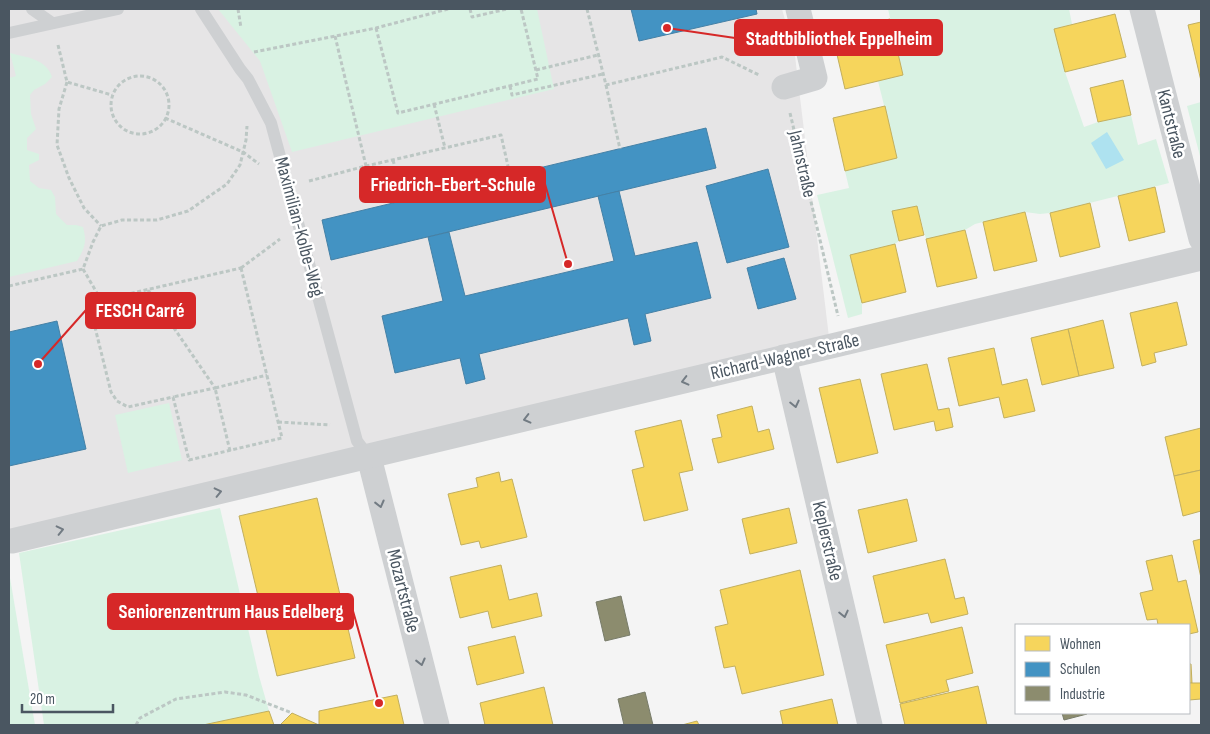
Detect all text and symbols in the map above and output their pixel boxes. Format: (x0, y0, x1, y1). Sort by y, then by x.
callout: Stadtbibliothek Eppelheim (735, 20, 942, 55)
text: Stadtbibliothek Eppelheim (746, 27, 932, 51)
street label: Kantstraße (1151, 87, 1191, 161)
street label: Jahnstraße (783, 127, 821, 200)
street label: Maximilian-Kolbe-Weg (269, 155, 329, 300)
callout: Friedrich-Ebert-Schule (360, 167, 545, 202)
text: Friedrich-Ebert-Schule (370, 173, 536, 197)
callout: FESCH Carré (86, 293, 195, 328)
text: FESCH Carré (95, 299, 185, 323)
street label: Richard-Wagner-Straße (709, 329, 861, 385)
one-way arrow (681, 375, 690, 386)
one-way arrow (789, 400, 800, 409)
one-way arrow (523, 413, 532, 424)
one-way arrow (214, 487, 223, 498)
street label: Keplerstraße (807, 499, 847, 583)
one-way arrow (375, 500, 385, 508)
one-way arrow (55, 525, 64, 536)
street label: Mozartstraße (382, 547, 424, 635)
callout: Seniorenzentrum Haus Edelberg (108, 594, 353, 629)
text: Seniorenzentrum Haus Edelberg (118, 600, 344, 624)
one-way arrow (838, 609, 849, 618)
legend (1015, 624, 1190, 714)
text: Wohnen (1060, 635, 1101, 654)
one-way arrow (415, 657, 425, 665)
text: Schulen (1060, 660, 1100, 679)
scale bar (22, 682, 114, 714)
text: Industrie (1060, 685, 1105, 704)
text: 20 m (30, 690, 55, 709)

